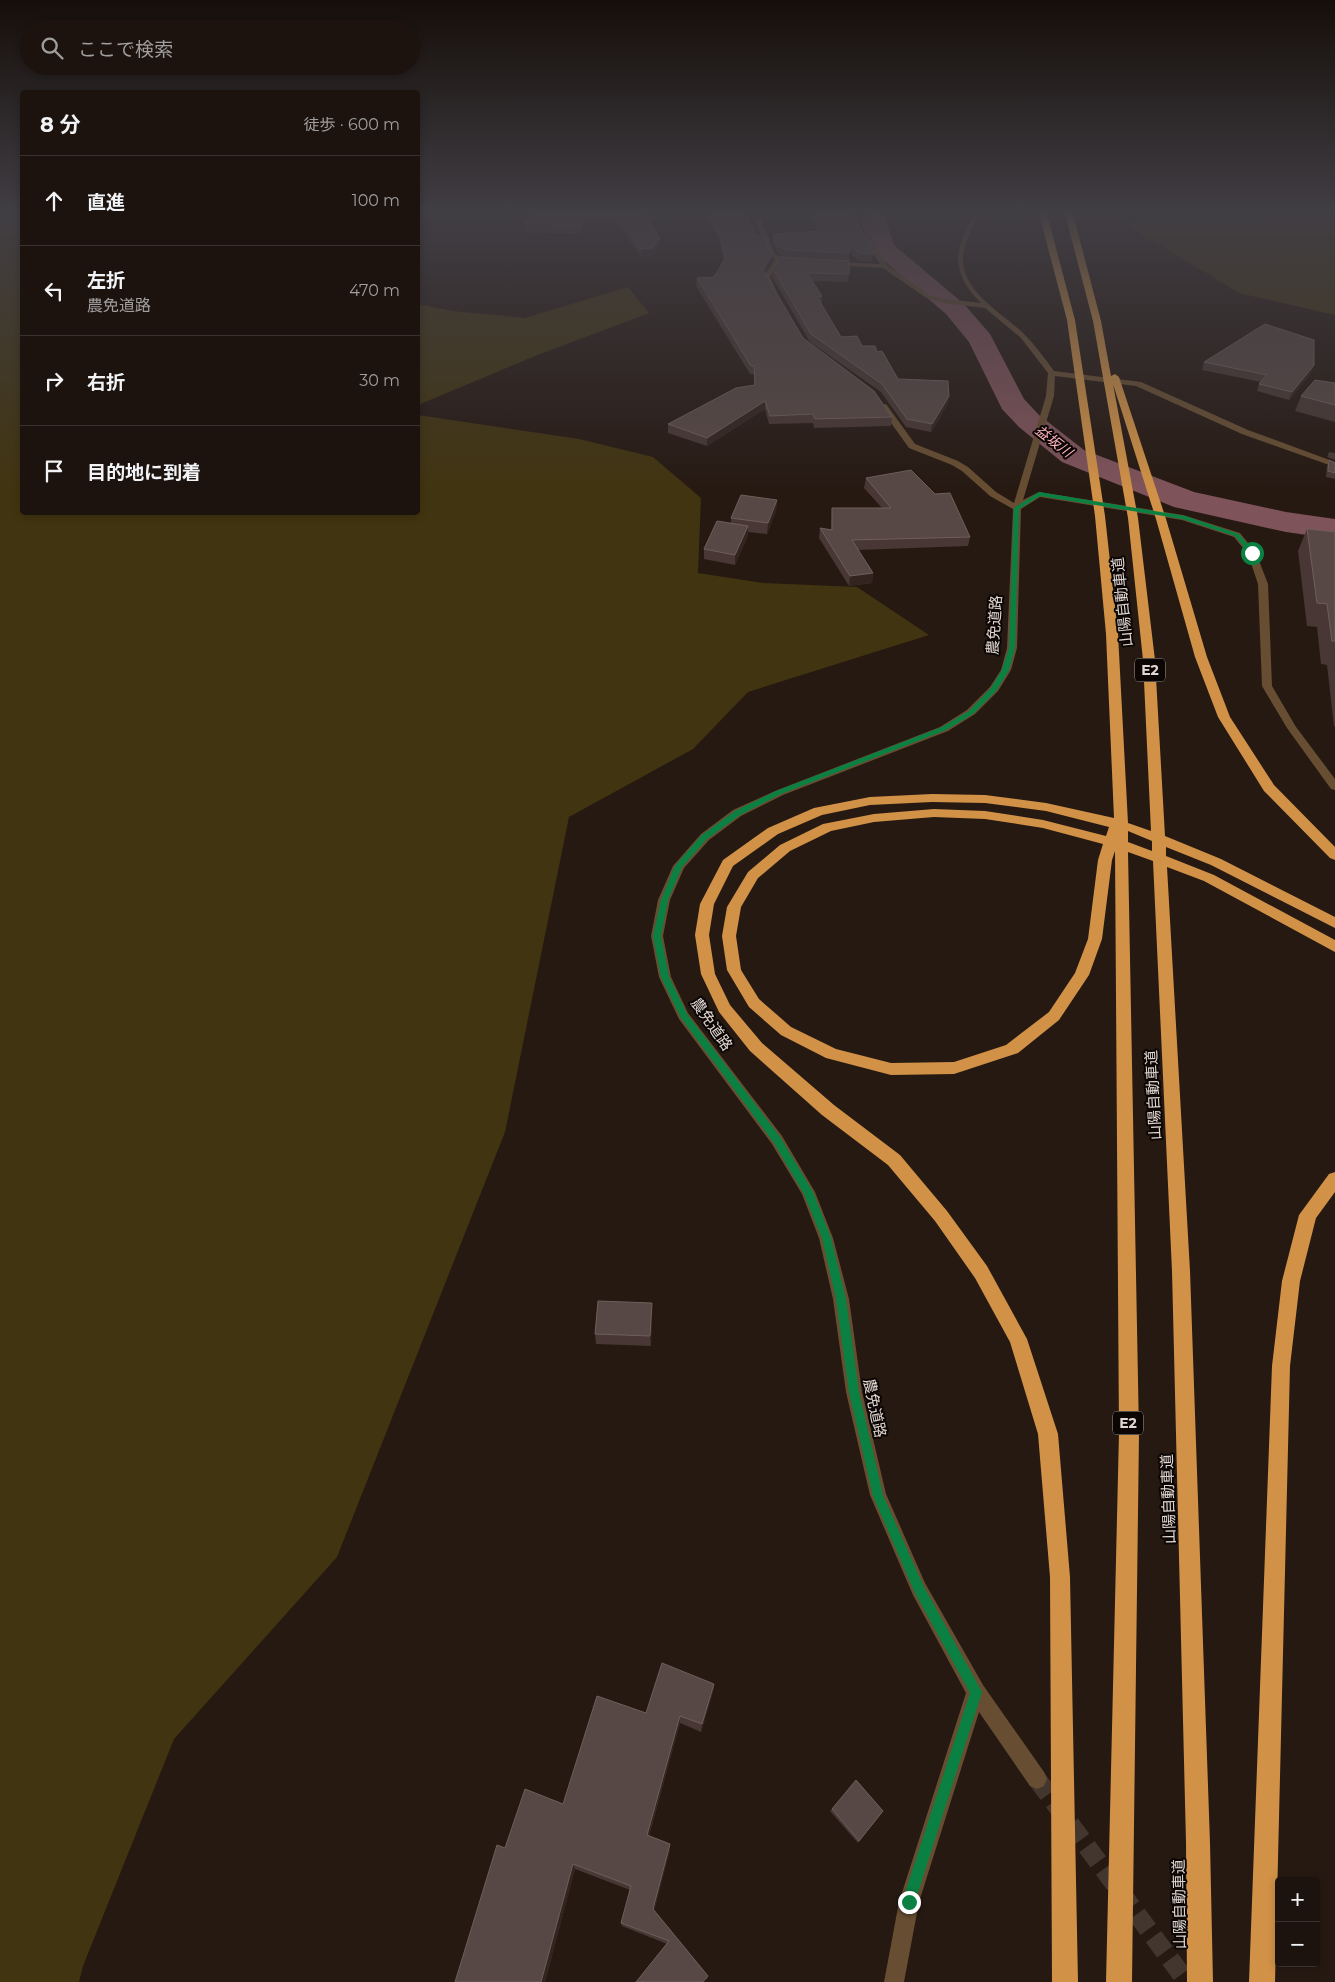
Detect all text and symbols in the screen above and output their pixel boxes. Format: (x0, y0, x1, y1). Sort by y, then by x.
search box (20, 20, 420, 75)
icon: search (38, 34, 66, 62)
text: ここで検索 (78, 38, 173, 61)
text: 8 分 (40, 112, 81, 137)
text: 徒歩 · 600 m (303, 115, 400, 134)
icon: ahead (40, 187, 68, 215)
text: 直進 (87, 191, 125, 214)
text: 100 m (352, 191, 400, 210)
text: 左折 (87, 269, 125, 292)
icon: left (40, 277, 68, 305)
text: 470 m (349, 281, 400, 300)
text: 農免道路 (87, 296, 151, 315)
icon: right (40, 367, 68, 395)
text: 右折 (87, 371, 125, 394)
text: 30 m (359, 371, 400, 390)
water label: 益坂川 (1032, 421, 1078, 462)
icon: arrive (40, 457, 68, 485)
text: 目的地に到着 (87, 461, 201, 484)
route start (1241, 542, 1264, 565)
street label: 山陽自動車道 (1108, 556, 1136, 648)
street label: 農免道路 (982, 594, 1006, 656)
road number: E2 (1135, 658, 1165, 682)
street label: 農免道路 (687, 994, 737, 1054)
street label: 山陽自動車道 (1141, 1050, 1165, 1140)
street label: 農免道路 (859, 1377, 891, 1439)
road number: E2 (1113, 1412, 1143, 1435)
street label: 山陽自動車道 (1157, 1454, 1179, 1544)
street label: 山陽自動車道 (1169, 1859, 1189, 1949)
map controls (1275, 1877, 1320, 1967)
button: + (1275, 1877, 1320, 1922)
route end (898, 1891, 921, 1914)
button: − (1275, 1922, 1320, 1967)

